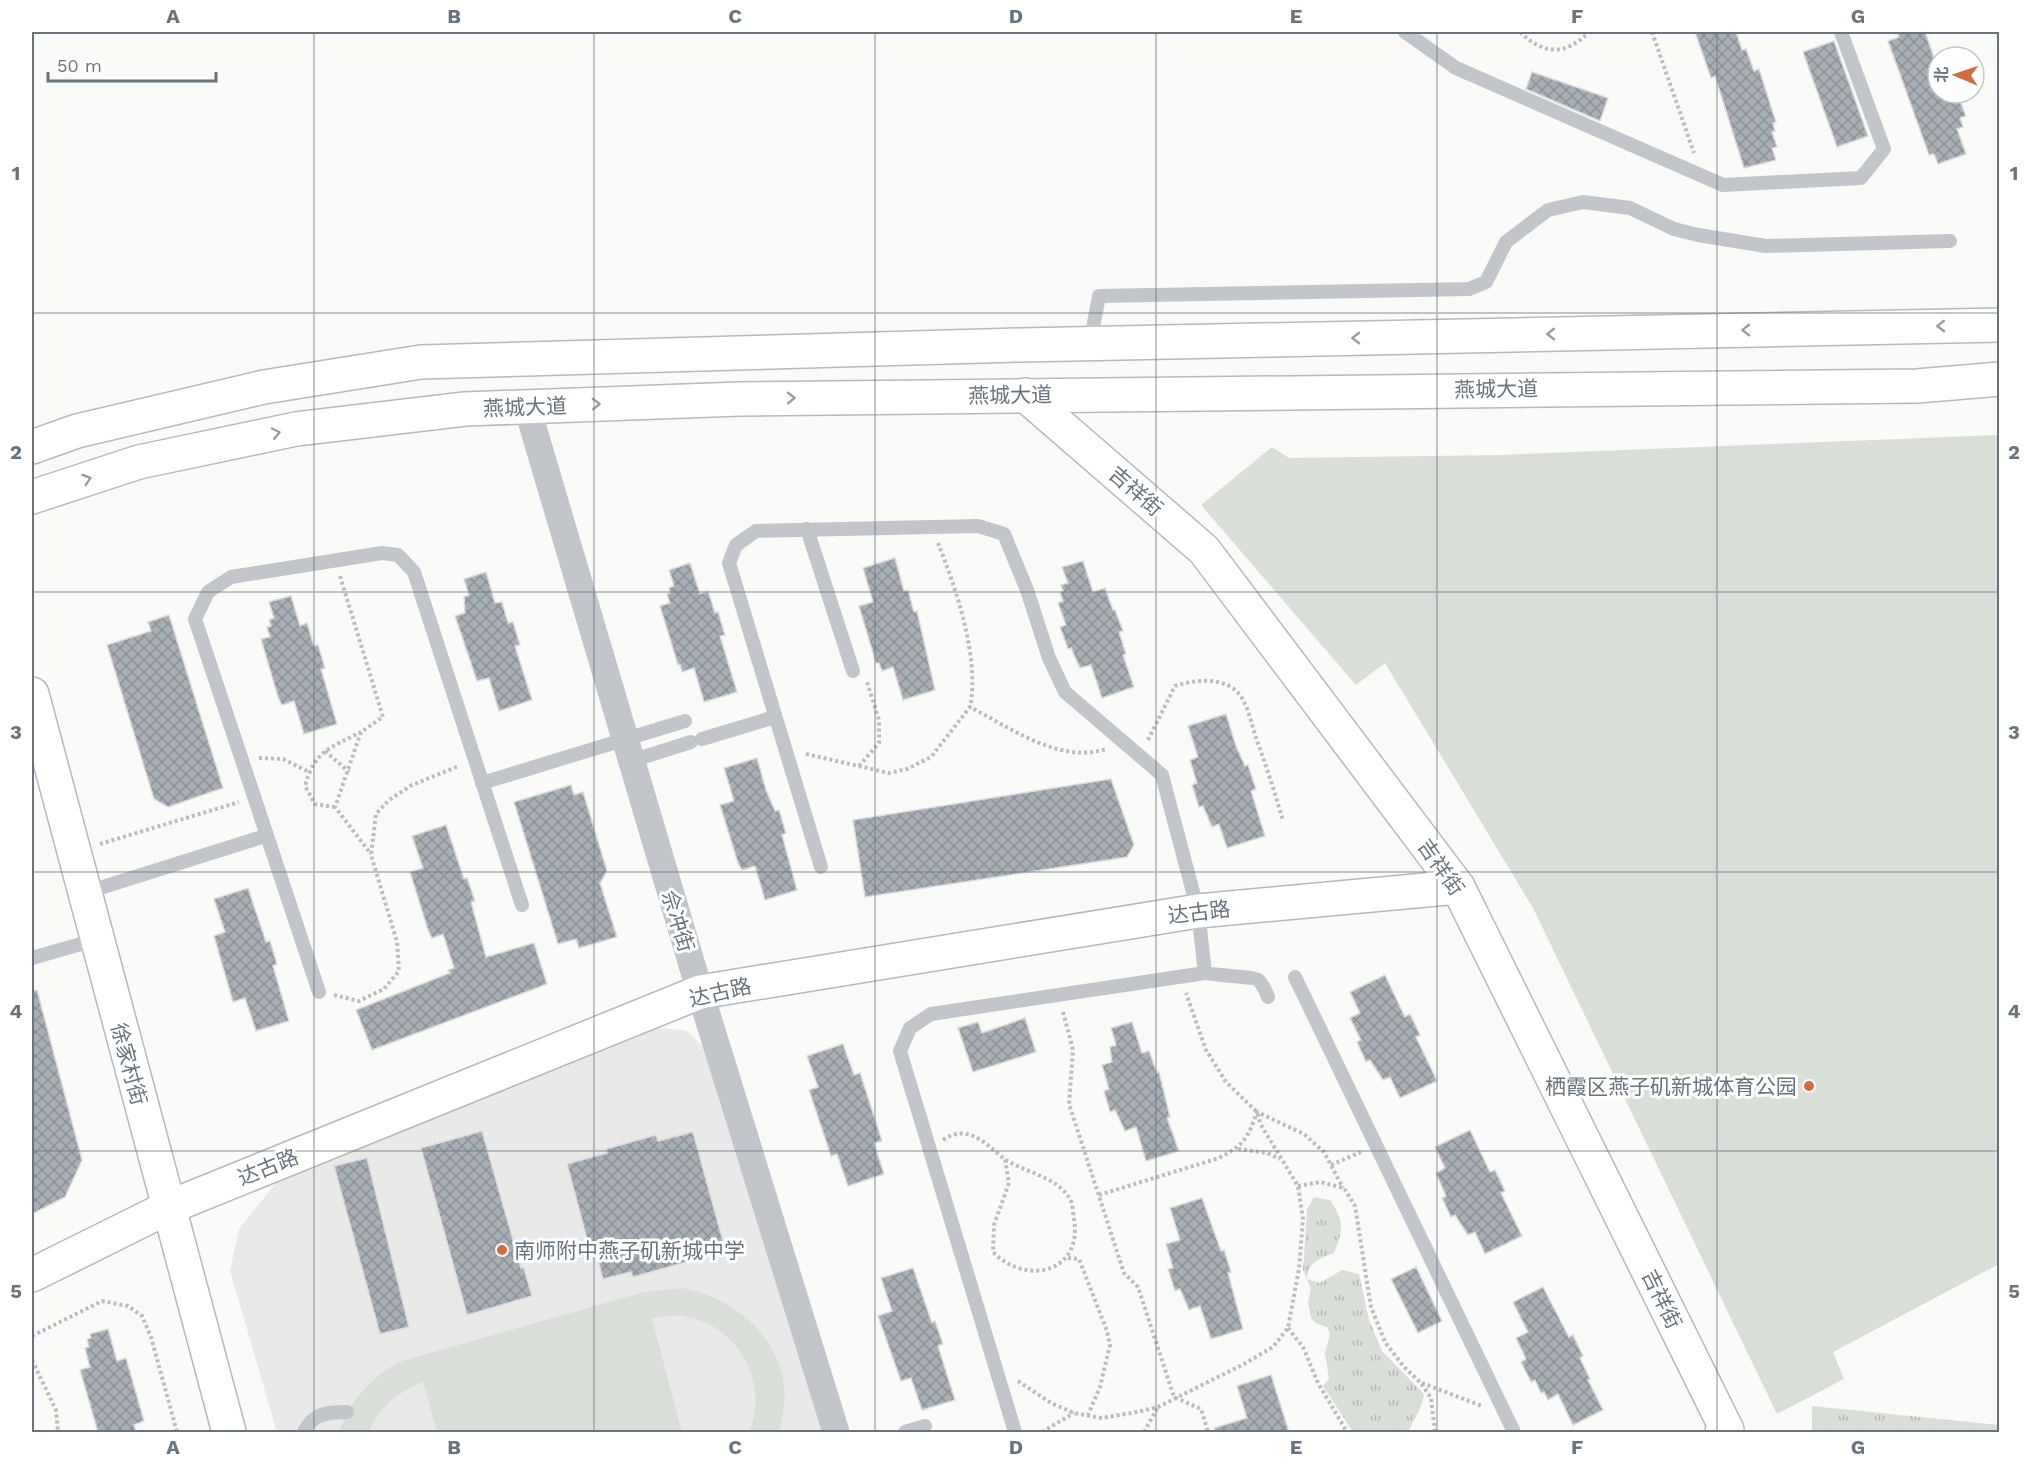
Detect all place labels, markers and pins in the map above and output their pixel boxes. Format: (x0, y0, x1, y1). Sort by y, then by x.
place label: 栖霞区燕子矶新城体育公园 (1545, 1074, 1797, 1099)
marker: 栖霞区燕子矶新城体育公园 (1802, 1079, 1816, 1093)
place label: 南师附中燕子矶新城中学 (514, 1238, 745, 1263)
marker: 南师附中燕子矶新城中学 (495, 1243, 509, 1257)

